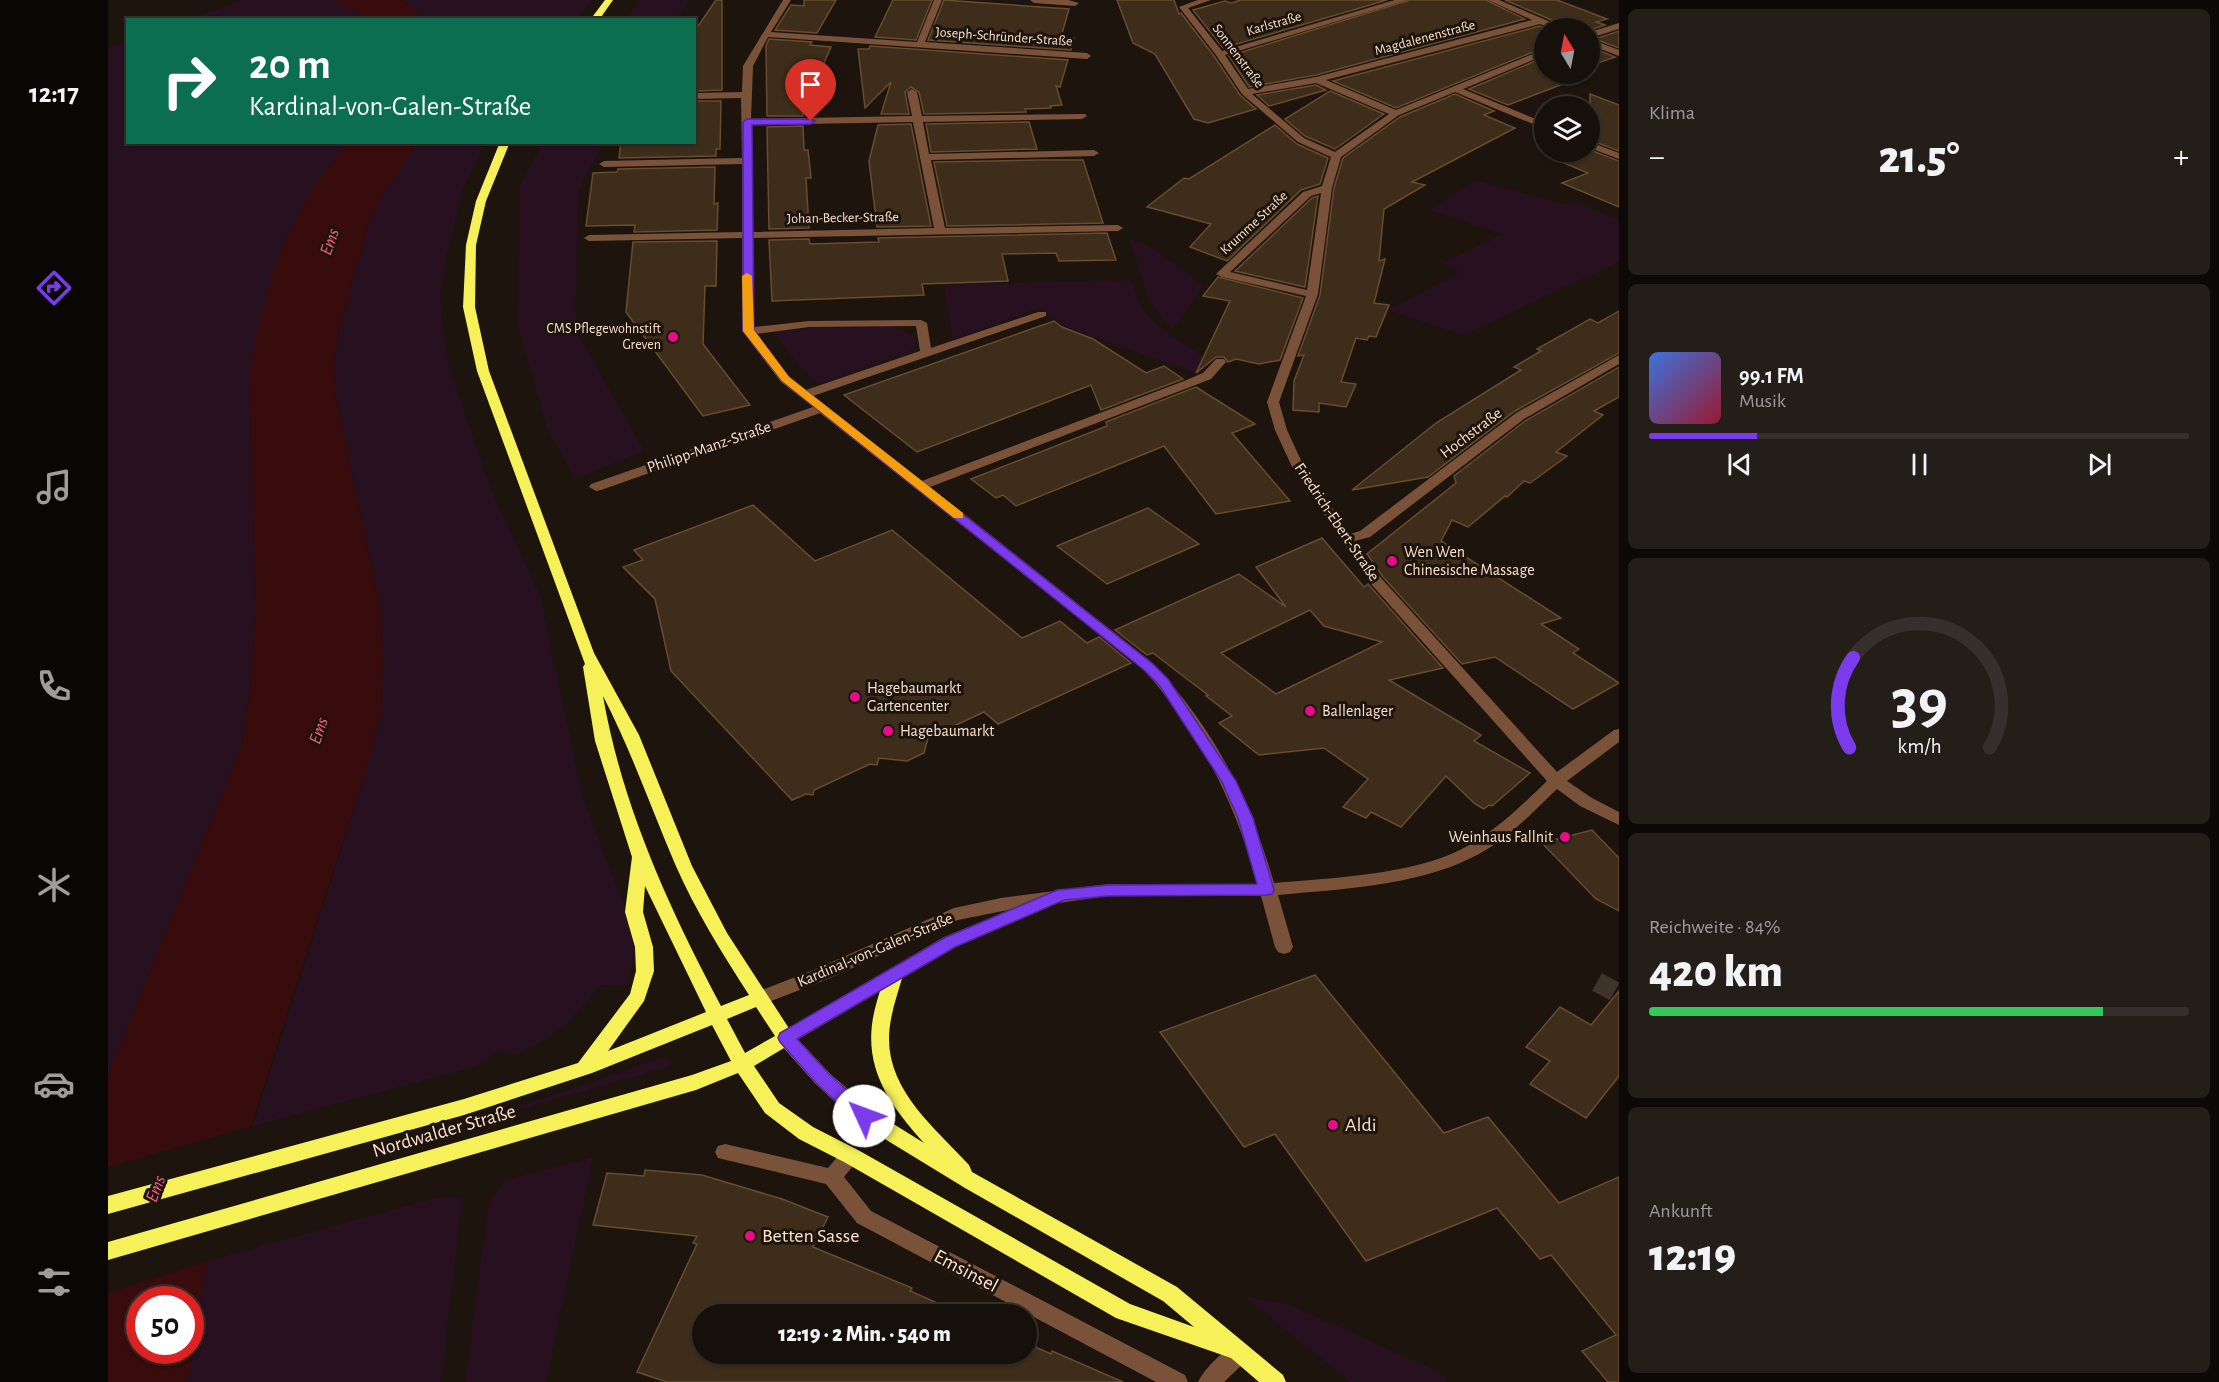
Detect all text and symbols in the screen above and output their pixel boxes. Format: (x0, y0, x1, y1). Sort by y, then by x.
street label: Karlstraße (1245, 9, 1303, 39)
street label: Magdalenenstraße (1373, 18, 1477, 58)
north arrow (1534, 18, 1600, 84)
map controls (1534, 18, 1600, 162)
street label: Sonnenstraße (1210, 22, 1266, 90)
street label: Joseph-Schründer-Straße (935, 25, 1073, 49)
icon: right (150, 42, 228, 120)
text: 20 m (249, 44, 331, 86)
pin (785, 59, 836, 121)
icon: arrive (794, 68, 827, 101)
text: 12:17 (29, 80, 79, 107)
text: Kardinal-von-Galen-Straße (249, 93, 531, 120)
button: layers (1534, 96, 1600, 162)
text: Klima (1649, 103, 1695, 123)
text: 21.5° (1878, 136, 1960, 181)
text: − (1649, 141, 1665, 174)
text: + (2173, 141, 2189, 174)
street label: Krumme Straße (1218, 188, 1290, 258)
street label: Johan-Becker-Straße (787, 210, 899, 226)
water label: Ems (317, 226, 343, 258)
icon: directions (33, 267, 75, 309)
place label: CMS Pflegewohnstift Greven (547, 322, 662, 352)
marker: CMS Pflegewohnstift Greven (666, 330, 680, 344)
text: 99.1 FM (1739, 365, 1804, 387)
text: Musik (1739, 391, 1786, 411)
street label: Hochstraße (1437, 405, 1505, 461)
street label: Philipp-Manz-Straße (645, 418, 773, 476)
icon: previous (1723, 448, 1756, 481)
icon: pause (1903, 448, 1936, 481)
icon: next (2083, 448, 2116, 481)
street label: Friedrich-Ebert-Straße (1292, 460, 1382, 584)
icon: music (33, 466, 75, 508)
place label: Wen Wen Chinesische Massage (1404, 544, 1535, 578)
marker: Wen Wen Chinesische Massage (1385, 554, 1399, 568)
icon: phone (33, 665, 75, 707)
text: 39 (1890, 672, 1948, 734)
place label: Hagebaumarkt Gartencenter (867, 680, 961, 714)
marker: Hagebaumarkt Gartencenter (848, 690, 862, 704)
place label: Ballenlager (1322, 703, 1394, 719)
marker: Ballenlager (1303, 704, 1317, 718)
water label: Ems (306, 715, 332, 747)
place label: Hagebaumarkt (900, 723, 994, 739)
marker: Hagebaumarkt (881, 724, 895, 738)
text: km/h (1897, 736, 1941, 757)
place label: Weinhaus Fallnit (1448, 829, 1553, 845)
marker: Weinhaus Fallnit (1558, 830, 1572, 844)
icon: climate (33, 864, 75, 906)
street label: Kardinal-von-Galen-Straße (795, 910, 955, 990)
text: Reichweite · 84% (1649, 917, 1781, 937)
text: 420 km (1649, 950, 1783, 995)
icon: car (33, 1063, 75, 1105)
position arrow (832, 1084, 896, 1148)
street label: Nordwalder Straße (370, 1101, 518, 1161)
place label: Aldi (1345, 1115, 1377, 1135)
marker: Aldi (1326, 1118, 1340, 1132)
water label: Ems (143, 1173, 169, 1205)
text: Ankunft (1649, 1201, 1713, 1221)
place label: Betten Sasse (762, 1226, 859, 1246)
marker: Betten Sasse (743, 1229, 757, 1243)
text: 12:19 (1649, 1234, 1736, 1279)
street label: Emsinsel (931, 1246, 1001, 1296)
icon: filters (33, 1261, 75, 1303)
speed limit sign: 50 (126, 1286, 204, 1364)
text: 12:19 · 2 Min. · 540 m (778, 1323, 951, 1345)

